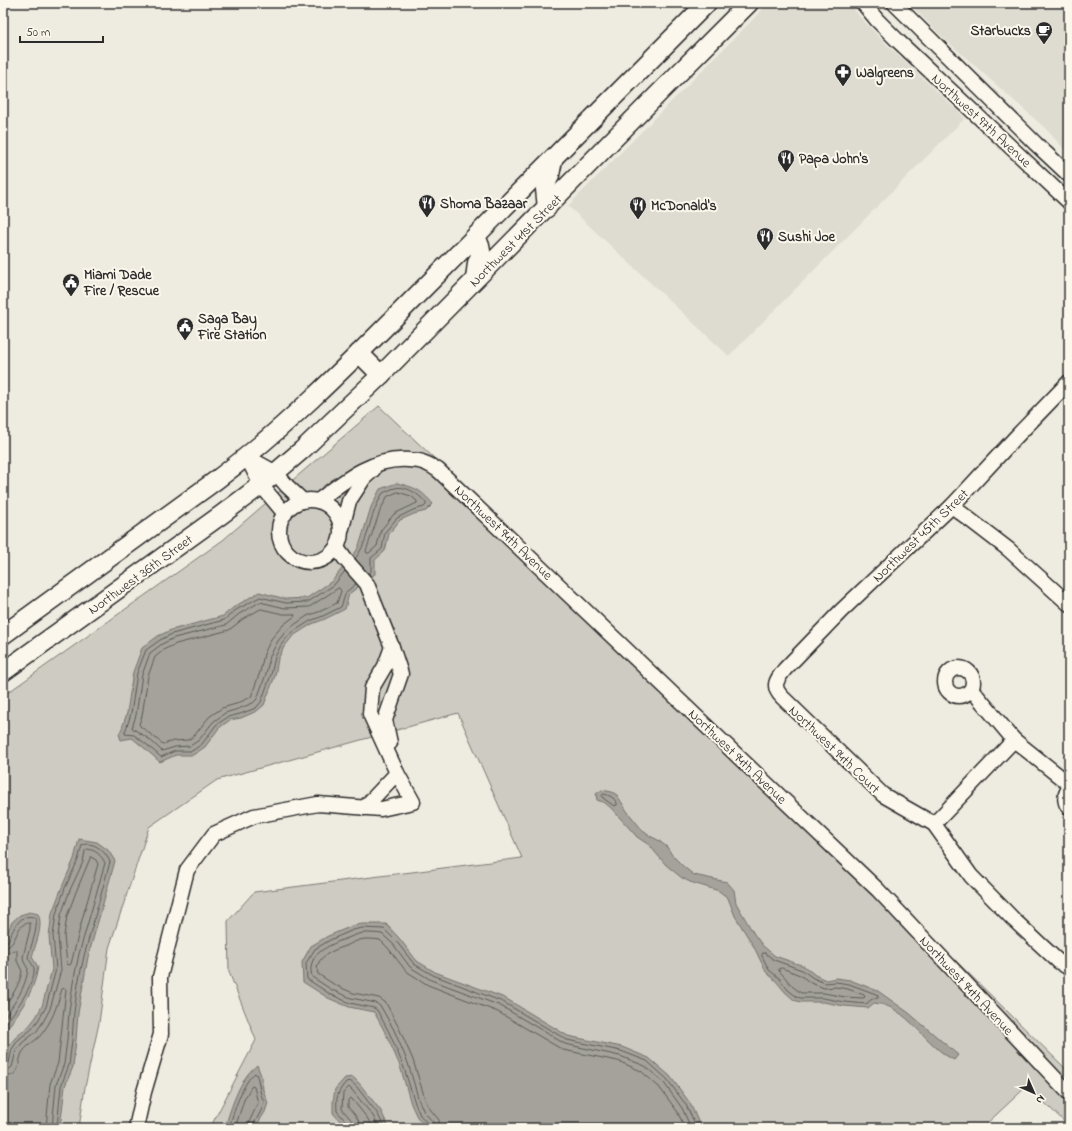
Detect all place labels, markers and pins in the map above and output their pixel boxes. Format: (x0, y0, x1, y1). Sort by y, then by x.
cafe icon: Starbucks (1034, 20, 1054, 45)
place label: Starbucks (971, 21, 1031, 42)
pharmacy icon: Walgreens (833, 62, 853, 87)
place label: Walgreens (856, 63, 914, 86)
restaurant icon: Papa John's (776, 148, 796, 173)
place label: Papa John's (799, 149, 868, 170)
restaurant icon: Shoma Bazaar (417, 193, 437, 218)
place label: Shoma Bazaar (440, 194, 528, 215)
restaurant icon: McDonald's (628, 195, 648, 220)
place label: McDonald's (651, 196, 717, 217)
restaurant icon: Sushi Joe (755, 226, 775, 251)
place label: Sushi Joe (778, 227, 836, 248)
place label: Miami Dade Fire / Rescue (83, 265, 160, 302)
public building icon: Miami Dade Fire / Rescue (61, 272, 81, 297)
place label: Saga Bay Fire Station (197, 309, 266, 346)
public building icon: Saga Bay Fire Station (175, 316, 195, 341)

